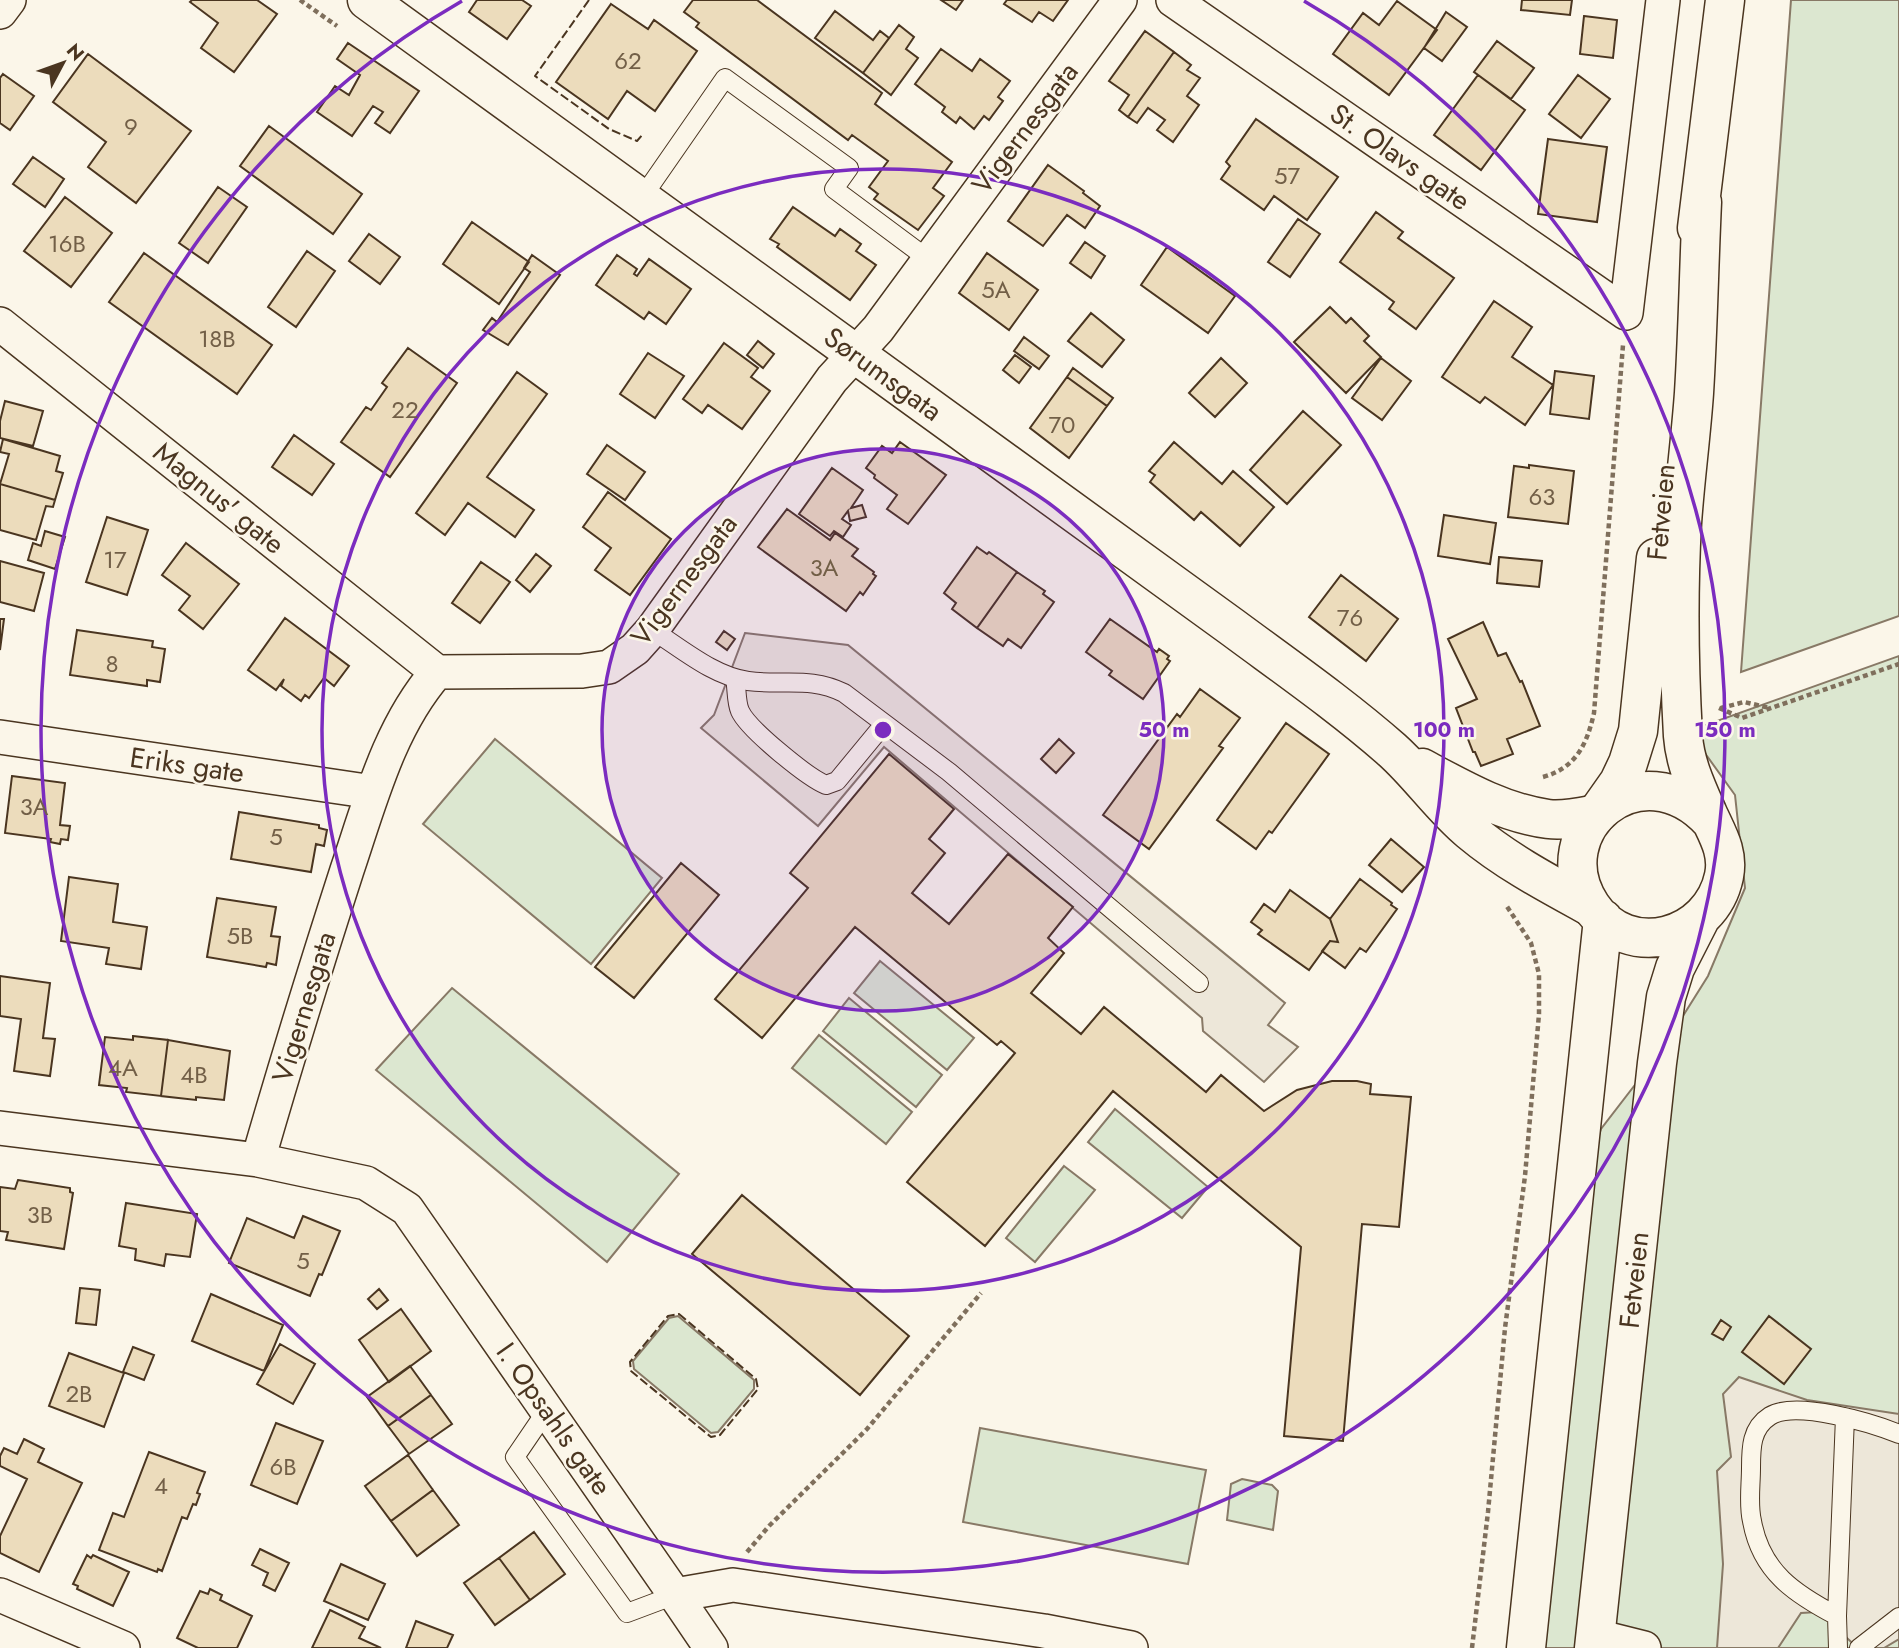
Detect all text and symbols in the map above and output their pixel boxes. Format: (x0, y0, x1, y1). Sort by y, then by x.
north arrow (28, 28, 98, 98)
text: N (60, 38, 91, 67)
house number: 62 (614, 43, 642, 78)
street label: Vigernesgata (962, 53, 1088, 203)
street label: St. Olavs gate (1321, 93, 1479, 221)
house number: 9 (124, 109, 138, 144)
house number: 57 (1274, 158, 1300, 193)
house number: 16B (48, 226, 86, 261)
house number: 5A (981, 272, 1011, 307)
street label: Sørumsgata (815, 317, 951, 431)
house number: 18B (198, 321, 236, 356)
house number: 22 (391, 392, 419, 427)
house number: 70 (1049, 407, 1076, 442)
street label: Magnus' gate (144, 432, 294, 564)
street label: Fetveien (1636, 462, 1686, 562)
house number: 63 (1529, 479, 1555, 514)
street label: Vigernesgata (621, 505, 747, 655)
house number: 17 (103, 542, 127, 577)
house number: 3A (810, 550, 838, 585)
house number: 76 (1337, 600, 1363, 635)
house number: 8 (105, 646, 119, 681)
text: 50 m (1139, 715, 1189, 745)
text: 100 m (1413, 715, 1475, 745)
text: 150 m (1694, 715, 1756, 745)
centre of rings (871, 718, 895, 742)
street label: Eriks gate (127, 737, 247, 793)
house number: 3A (20, 789, 48, 824)
house number: 5 (269, 819, 283, 854)
house number: 5B (227, 918, 253, 953)
street label: Vigernesgata (262, 927, 346, 1087)
house number: 4A (108, 1050, 138, 1085)
house number: 4B (180, 1057, 208, 1092)
house number: 3B (27, 1197, 53, 1232)
street label: Fetveien (1609, 1230, 1659, 1330)
house number: 5 (296, 1243, 310, 1278)
street label: I. Opsahls gate (486, 1334, 622, 1504)
house number: 2B (65, 1376, 93, 1411)
house number: 6B (269, 1449, 297, 1484)
house number: 4 (154, 1468, 168, 1503)

